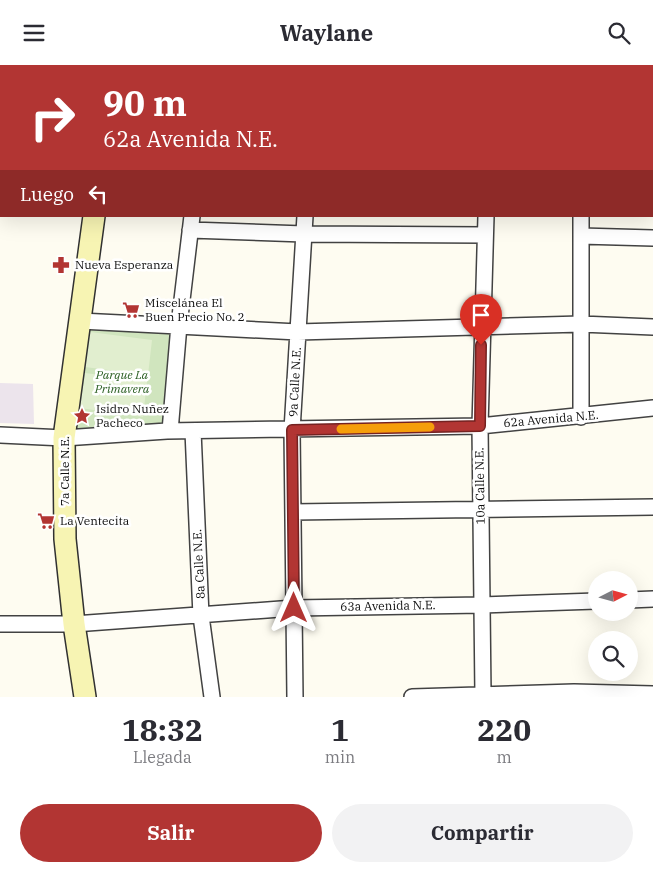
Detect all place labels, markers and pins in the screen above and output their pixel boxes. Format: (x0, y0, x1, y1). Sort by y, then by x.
pharmacy icon: Nueva Esperanza (51, 255, 71, 275)
place label: Nueva Esperanza (75, 257, 174, 272)
pin (460, 294, 502, 345)
place label: Miscelánea El Buen Precio No. 2 (145, 295, 245, 324)
supermarket icon: Miscelánea El Buen Precio No. 2 (121, 300, 141, 320)
place label: Isidro Nuñez Pacheco (96, 401, 169, 430)
place icon: Isidro Nuñez Pacheco (72, 406, 92, 426)
supermarket icon: La Ventecita (36, 511, 56, 531)
place label: La Ventecita (60, 513, 130, 528)

